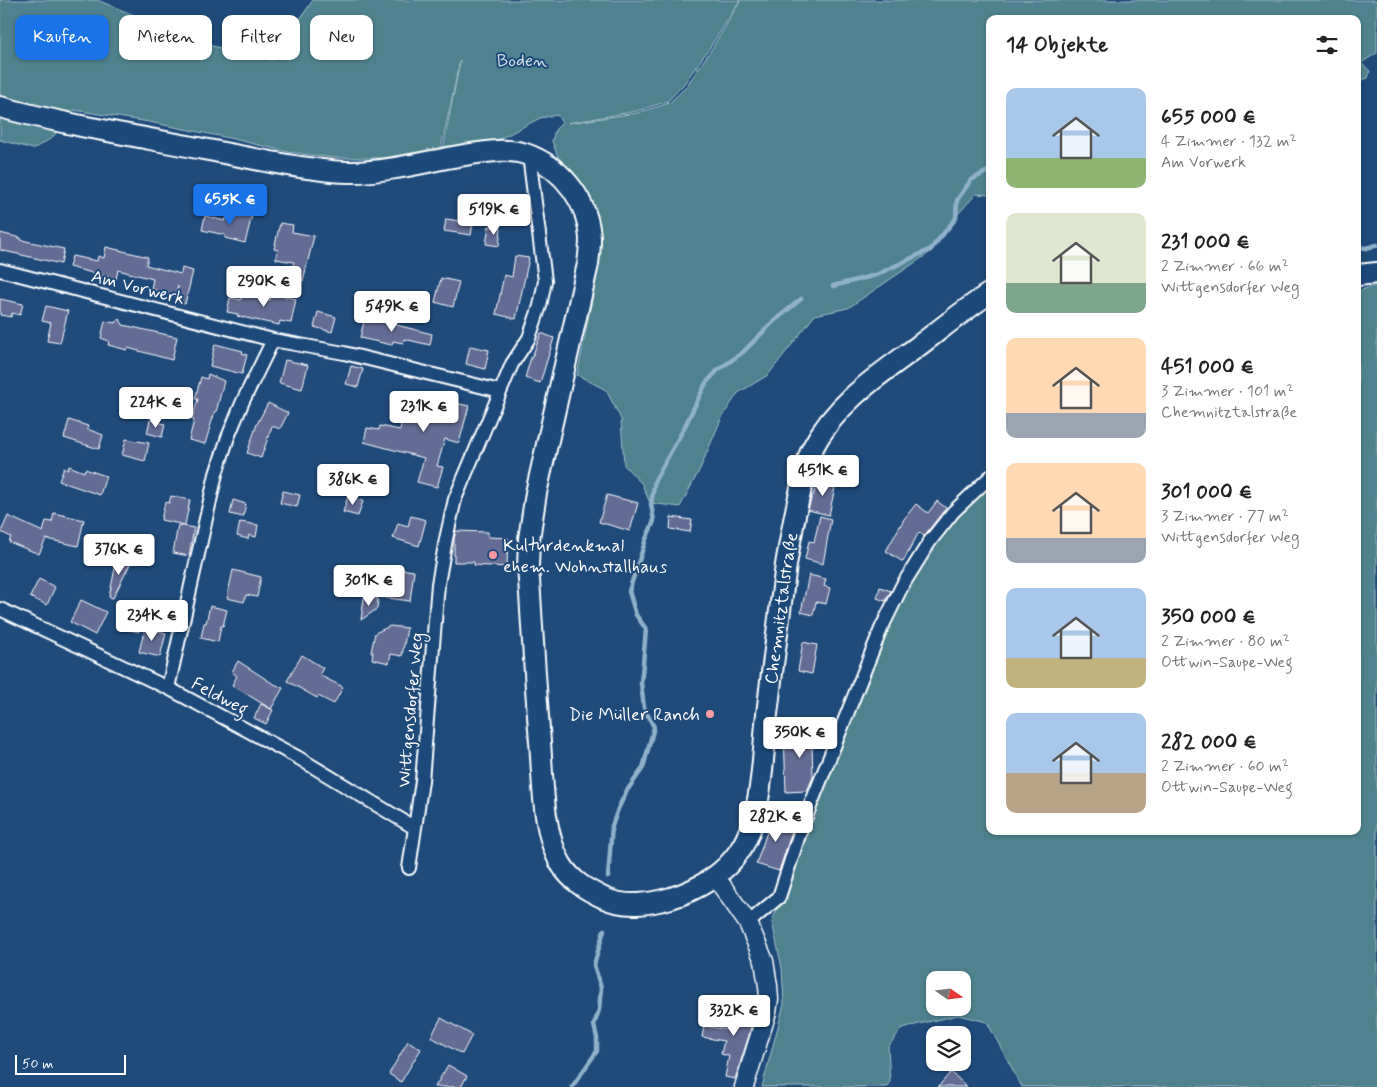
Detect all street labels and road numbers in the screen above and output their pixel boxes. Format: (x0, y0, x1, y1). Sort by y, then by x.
street label: Am Vorwerk (89, 265, 187, 311)
street label: Chemnitztalstraße (760, 530, 804, 686)
street label: Wittgensdorfer Weg (392, 631, 431, 789)
street label: Feldweg (186, 672, 252, 724)

